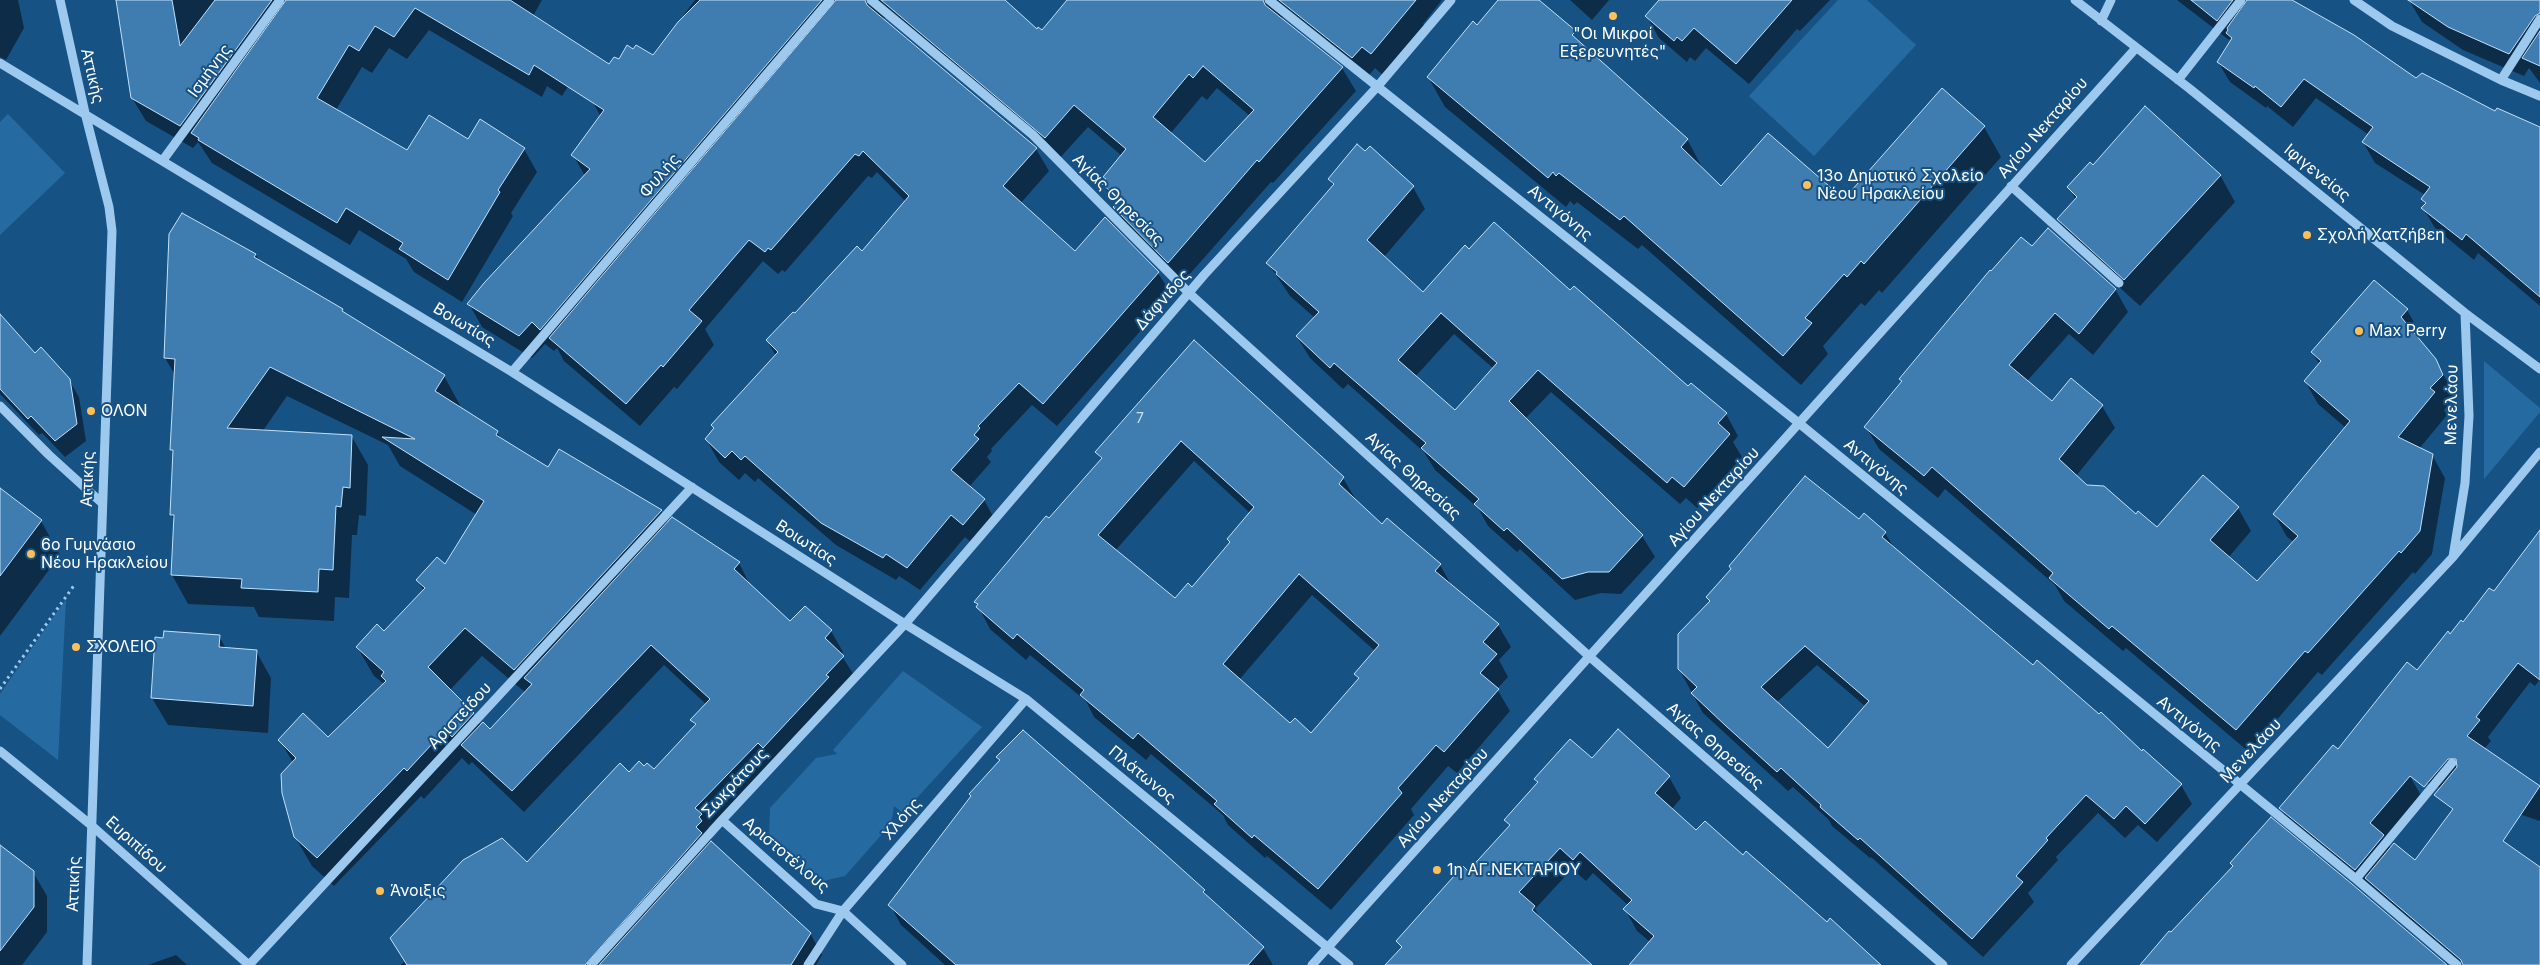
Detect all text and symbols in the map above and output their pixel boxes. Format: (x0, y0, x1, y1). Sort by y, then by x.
marker: "Οι Μικροί Εξερευνητές" (1607, 10, 1619, 22)
place label: "Οι Μικροί Εξερευνητές" (1560, 24, 1666, 62)
street label: Ισμήνης (184, 41, 236, 101)
street label: Αττικής (76, 47, 108, 105)
street label: Αγίου Νεκταρίου (1994, 74, 2092, 182)
street label: Ιφιγενείας (2280, 140, 2354, 206)
street label: Φυλής (636, 150, 684, 202)
street label: Αγίας Θηρεσίας (1068, 150, 1168, 250)
place label: 13ο Δημοτικό Σχολείο Νέου Ηρακλείου (1817, 166, 1984, 204)
marker: 13ο Δημοτικό Σχολείο Νέου Ηρακλείου (1801, 179, 1813, 191)
street label: Αντιγόνης (1524, 181, 1596, 245)
place label: Σχολή Χατζήβεη (2317, 225, 2445, 245)
marker: Σχολή Χατζήβεη (2301, 229, 2313, 241)
street label: Δάφνιδος (1131, 266, 1195, 334)
street label: Βοιωτίας (430, 299, 498, 351)
place label: Max Perry (2369, 321, 2447, 341)
marker: Max Perry (2353, 325, 2365, 337)
street label: Μενελάου (2442, 364, 2462, 446)
place label: ΟΛΟΝ (101, 401, 147, 421)
marker: ΟΛΟΝ (85, 405, 97, 417)
house number: 7 (1136, 411, 1144, 427)
street label: Αγίας Θηρεσίας (1361, 428, 1465, 524)
street label: Αντιγόνης (1840, 435, 1912, 499)
street label: Αγίου Νεκταρίου (1664, 443, 1764, 551)
street label: Αττικής (77, 451, 99, 507)
street label: Βοιωτίας (772, 516, 840, 570)
place label: 6ο Γυμνάσιο Νέου Ηρακλείου (41, 535, 168, 573)
marker: 6ο Γυμνάσιο Νέου Ηρακλείου (25, 548, 37, 560)
place label: ΣΧΟΛΕΙΟ (86, 637, 156, 657)
marker: ΣΧΟΛΕΙΟ (70, 641, 82, 653)
street label: Αριστείδου (424, 679, 496, 753)
street label: Αντιγόνης (2153, 692, 2225, 756)
street label: Αγίας Θηρεσίας (1663, 699, 1767, 793)
street label: Μενελάου (2216, 715, 2286, 787)
street label: Πλάτωνος (1105, 742, 1179, 808)
street label: Σωκράτους (698, 744, 772, 822)
street label: Αγίου Νεκταρίου (1393, 744, 1493, 852)
street label: Χλόης (879, 794, 925, 844)
street label: Ευριπίδου (101, 813, 171, 877)
street label: Αριστοτέλους (739, 813, 833, 897)
street label: Αττικής (63, 856, 85, 912)
place label: 1η ΑΓ.ΝΕΚΤΑΡΙΟΥ (1447, 860, 1581, 880)
marker: 1η ΑΓ.ΝΕΚΤΑΡΙΟΥ (1431, 864, 1443, 876)
place label: Άνοιξις (390, 881, 445, 901)
marker: Άνοιξις (374, 885, 386, 897)

